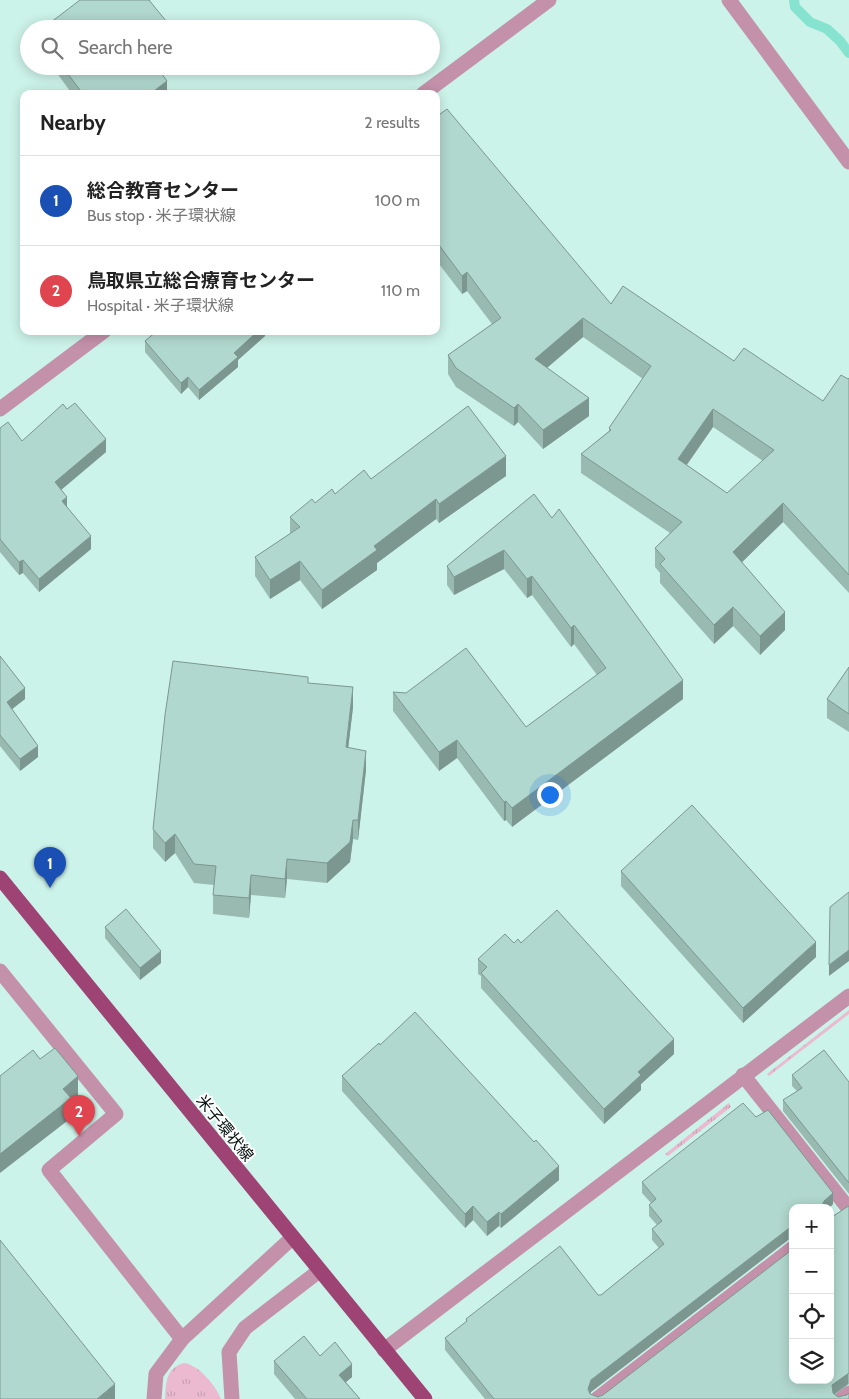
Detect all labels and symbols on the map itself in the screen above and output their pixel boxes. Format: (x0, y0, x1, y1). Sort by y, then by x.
your location (537, 782, 563, 808)
pin: 1 (34, 847, 66, 888)
street label: 米子環状線 (192, 1091, 258, 1165)
pin: 2 (63, 1095, 95, 1136)

